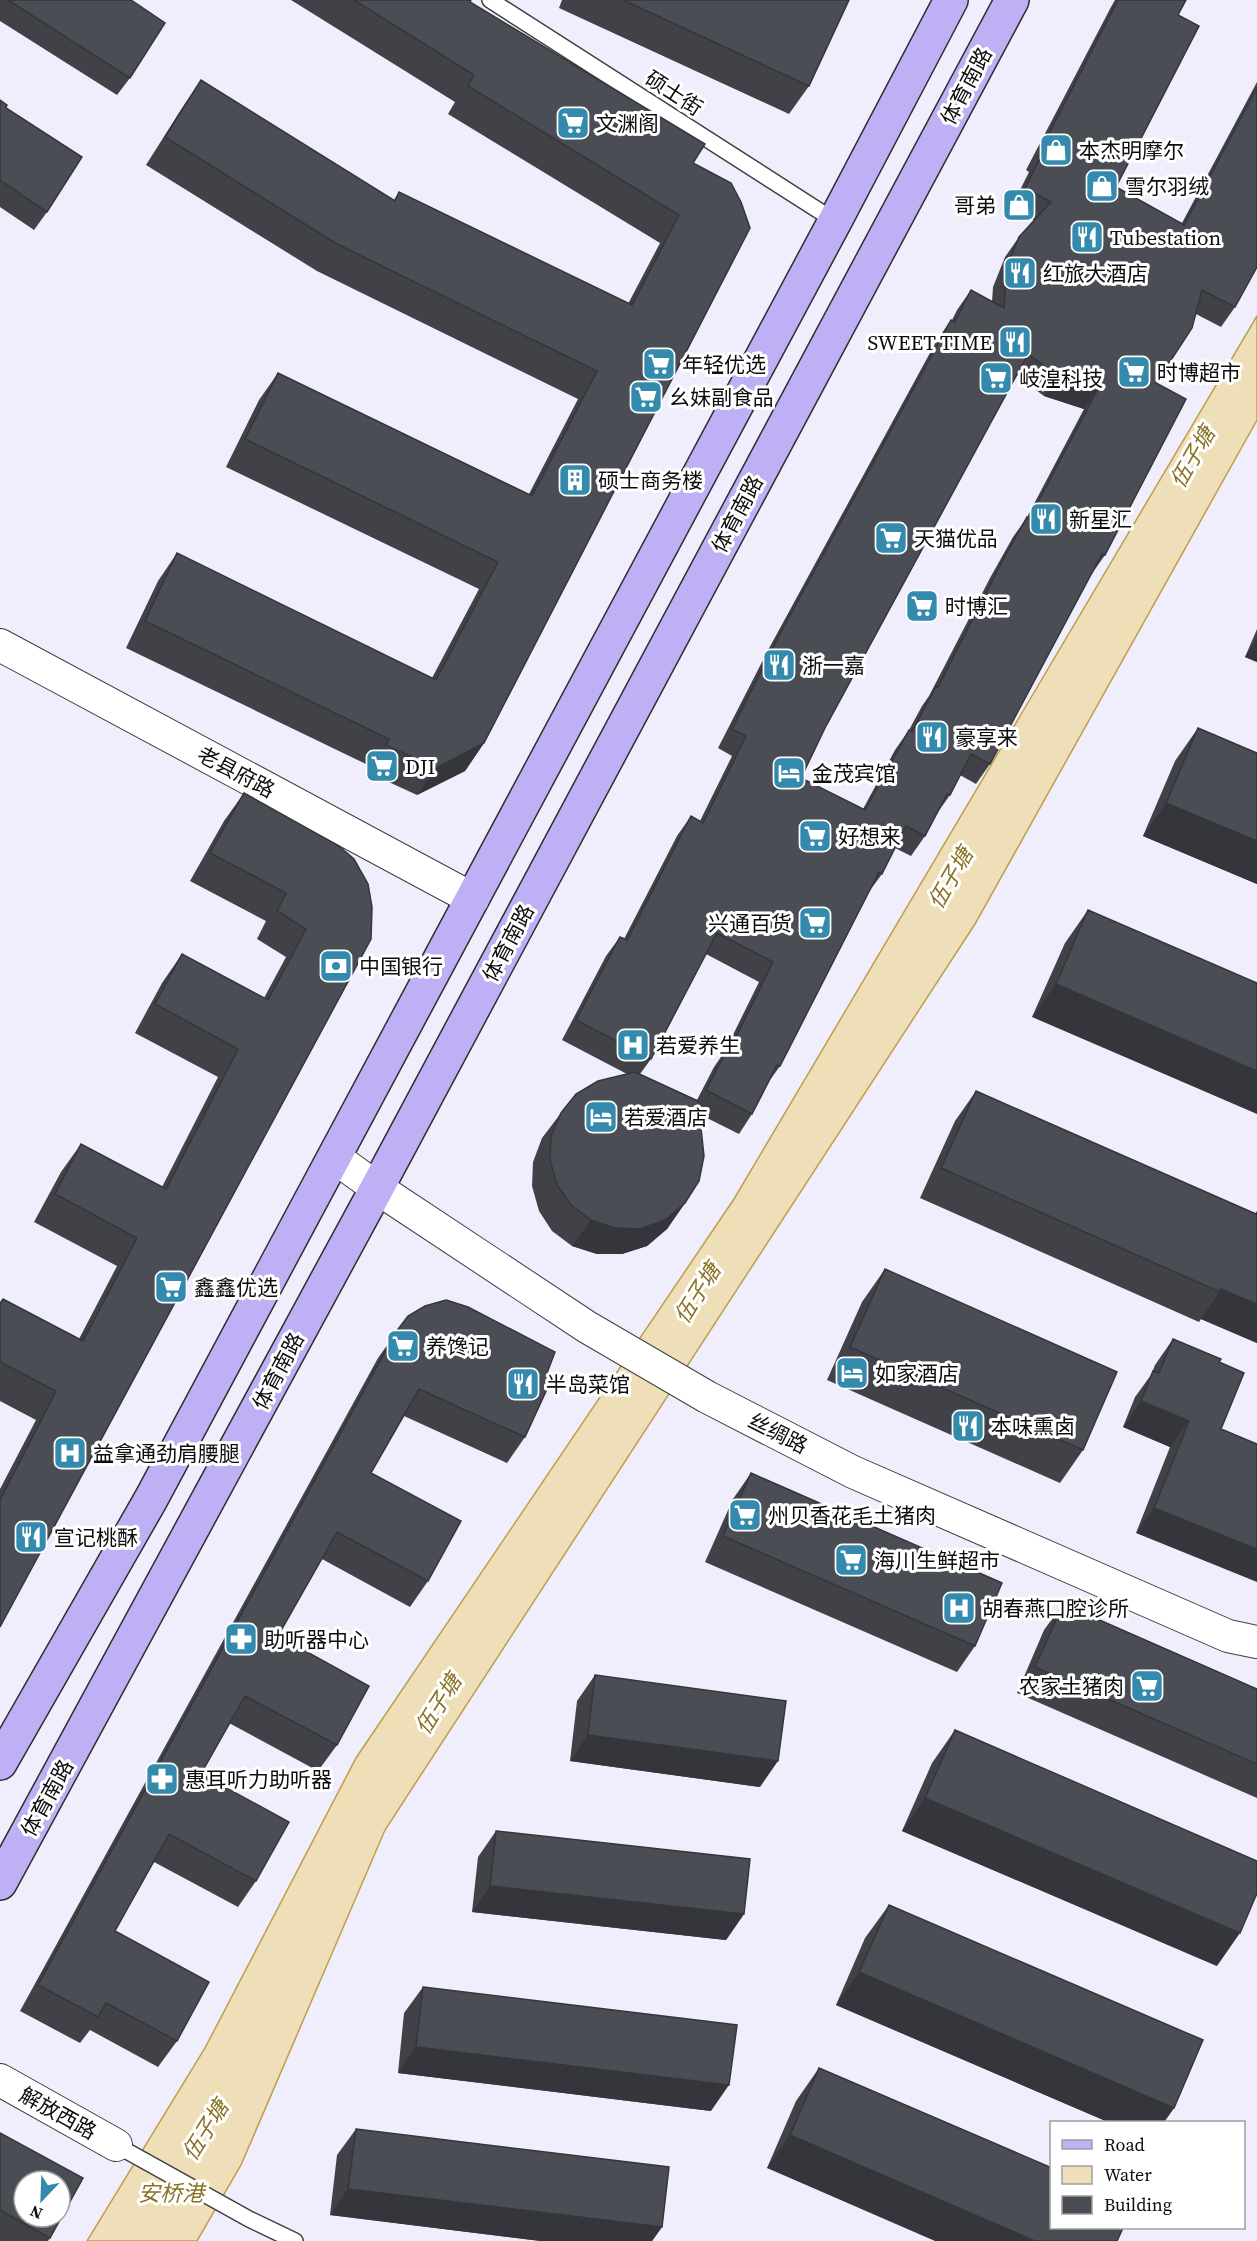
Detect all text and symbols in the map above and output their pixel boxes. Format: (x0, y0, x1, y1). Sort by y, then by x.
street label: 体育南路 (933, 42, 999, 130)
street label: 硕士街 (640, 64, 708, 122)
supermarket icon: 文渊阁 (555, 105, 591, 141)
place label: 文渊阁 (596, 109, 659, 138)
shop icon: 本杰明摩尔 (1038, 132, 1074, 168)
place label: 本杰明摩尔 (1079, 136, 1184, 165)
shop icon: 雪尔羽绒 (1084, 168, 1120, 204)
place label: 雪尔羽绒 (1125, 172, 1209, 201)
shop icon: 哥弟 (1001, 187, 1037, 223)
place label: 哥弟 (954, 191, 996, 220)
restaurant icon: Tubestation (1069, 219, 1105, 255)
place label: Tubestation (1110, 223, 1222, 252)
restaurant icon: 红旅大酒店 (1002, 255, 1038, 291)
place label: 红旅大酒店 (1043, 259, 1148, 288)
restaurant icon: SWEET TIME (997, 324, 1033, 360)
place label: SWEET TIME (868, 328, 992, 357)
supermarket icon: 年轻优选 (641, 346, 677, 382)
place label: 年轻优选 (682, 350, 766, 379)
supermarket icon: 时博超市 (1116, 354, 1152, 390)
place label: 时博超市 (1157, 358, 1241, 387)
supermarket icon: 岐湟科技 (978, 360, 1014, 396)
place label: 岐湟科技 (1019, 364, 1103, 393)
supermarket icon: 幺妹副食品 (628, 379, 664, 415)
place label: 幺妹副食品 (669, 383, 774, 412)
water label: 伍子塘 (1163, 417, 1223, 493)
building icon: 硕士商务楼 (557, 462, 593, 498)
place label: 硕士商务楼 (598, 466, 703, 495)
street label: 体育南路 (704, 470, 770, 558)
restaurant icon: 新星汇 (1028, 501, 1064, 537)
place label: 新星汇 (1069, 505, 1132, 534)
supermarket icon: 天猫优品 (873, 520, 909, 556)
place label: 天猫优品 (914, 524, 998, 553)
supermarket icon: 时博汇 (904, 588, 940, 624)
place label: 时博汇 (945, 592, 1008, 621)
restaurant icon: 浙一嘉 (761, 647, 797, 683)
place label: 浙一嘉 (802, 651, 865, 680)
restaurant icon: 豪享来 (914, 719, 950, 755)
place label: 豪享来 (955, 723, 1018, 752)
street label: 老县府路 (192, 739, 280, 805)
supermarket icon: DJI (364, 748, 400, 784)
place label: DJI (405, 752, 435, 781)
hotel icon: 金茂宾馆 (771, 755, 807, 791)
place label: 金茂宾馆 (812, 759, 896, 788)
supermarket icon: 好想来 (797, 818, 833, 854)
place label: 好想来 (838, 822, 901, 851)
water label: 伍子塘 (921, 838, 981, 914)
street label: 体育南路 (475, 899, 541, 987)
supermarket icon: 兴通百货 (797, 905, 833, 941)
place label: 兴通百货 (708, 909, 792, 938)
bank icon: 中国银行 (318, 948, 354, 984)
place label: 中国银行 (359, 952, 443, 981)
hospital icon: 若爱养生 (615, 1027, 651, 1063)
place label: 若爱养生 (656, 1031, 740, 1060)
hotel icon: 若爱酒店 (583, 1099, 619, 1135)
place label: 若爱酒店 (624, 1103, 708, 1132)
water label: 伍子塘 (667, 1254, 729, 1329)
supermarket icon: 鑫鑫优选 (153, 1269, 189, 1305)
place label: 鑫鑫优选 (194, 1273, 278, 1302)
street label: 体育南路 (245, 1327, 311, 1415)
supermarket icon: 养馋记 (385, 1328, 421, 1364)
place label: 养馋记 (426, 1332, 489, 1361)
hotel icon: 如家酒店 (834, 1355, 870, 1391)
place label: 如家酒店 (875, 1359, 959, 1388)
restaurant icon: 半岛菜馆 (505, 1366, 541, 1402)
place label: 半岛菜馆 (546, 1370, 630, 1399)
street label: 丝绸路 (743, 1406, 813, 1460)
restaurant icon: 本味熏卤 (950, 1408, 986, 1444)
place label: 本味熏卤 (991, 1412, 1075, 1441)
hospital icon: 益拿通劲肩腰腿 (52, 1435, 88, 1471)
place label: 益拿通劲肩腰腿 (93, 1439, 240, 1468)
supermarket icon: 州贝香花毛土猪肉 (727, 1497, 763, 1533)
place label: 州贝香花毛土猪肉 (768, 1501, 936, 1530)
restaurant icon: 宣记桃酥 (13, 1519, 49, 1555)
place label: 宣记桃酥 (54, 1523, 138, 1552)
supermarket icon: 海川生鲜超市 (833, 1542, 869, 1578)
place label: 海川生鲜超市 (874, 1546, 1000, 1575)
hospital icon: 胡春燕口腔诊所 (941, 1590, 977, 1626)
place label: 胡春燕口腔诊所 (982, 1594, 1129, 1623)
pharmacy icon: 助听器中心 (223, 1621, 259, 1657)
place label: 助听器中心 (264, 1625, 369, 1654)
water label: 伍子塘 (408, 1665, 470, 1740)
supermarket icon: 农家土猪肉 (1129, 1668, 1165, 1704)
place label: 农家土猪肉 (1019, 1672, 1124, 1701)
street label: 体育南路 (14, 1754, 80, 1842)
pharmacy icon: 惠耳听力助听器 (144, 1761, 180, 1797)
place label: 惠耳听力助听器 (185, 1765, 332, 1794)
street label: 解放西路 (14, 2080, 102, 2146)
water label: 伍子塘 (175, 2091, 237, 2166)
legend (1050, 2121, 1245, 2229)
text: Road (1104, 2132, 1145, 2157)
text: Water (1104, 2162, 1152, 2187)
north arrow (12, 2169, 72, 2229)
water label: 安桥港 (138, 2178, 207, 2208)
text: Building (1104, 2192, 1172, 2217)
text: N (26, 2200, 46, 2225)

